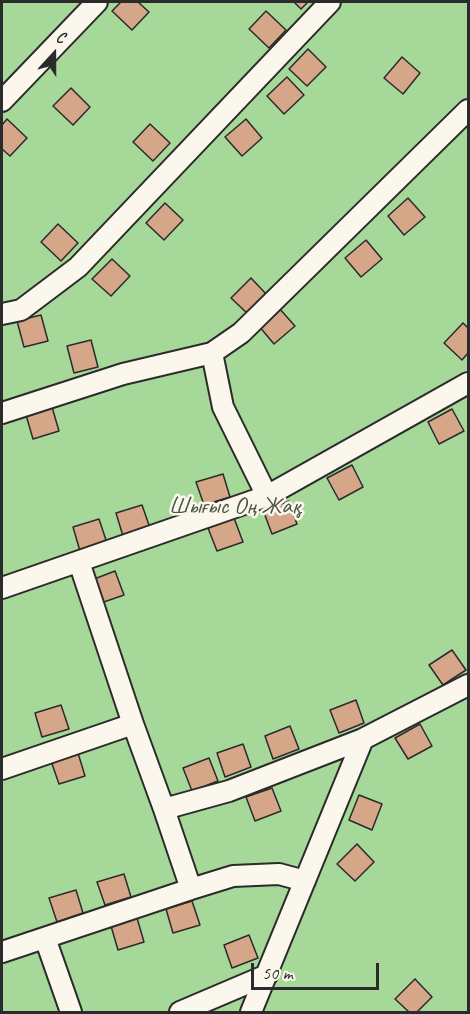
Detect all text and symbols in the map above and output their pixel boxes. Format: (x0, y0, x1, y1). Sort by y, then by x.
north arrow (24, 24, 84, 84)
text: С (53, 26, 68, 48)
park label: Шығыс Оң Жақ (169, 493, 301, 521)
scale bar (254, 951, 382, 989)
text: 50 m (262, 962, 293, 984)

